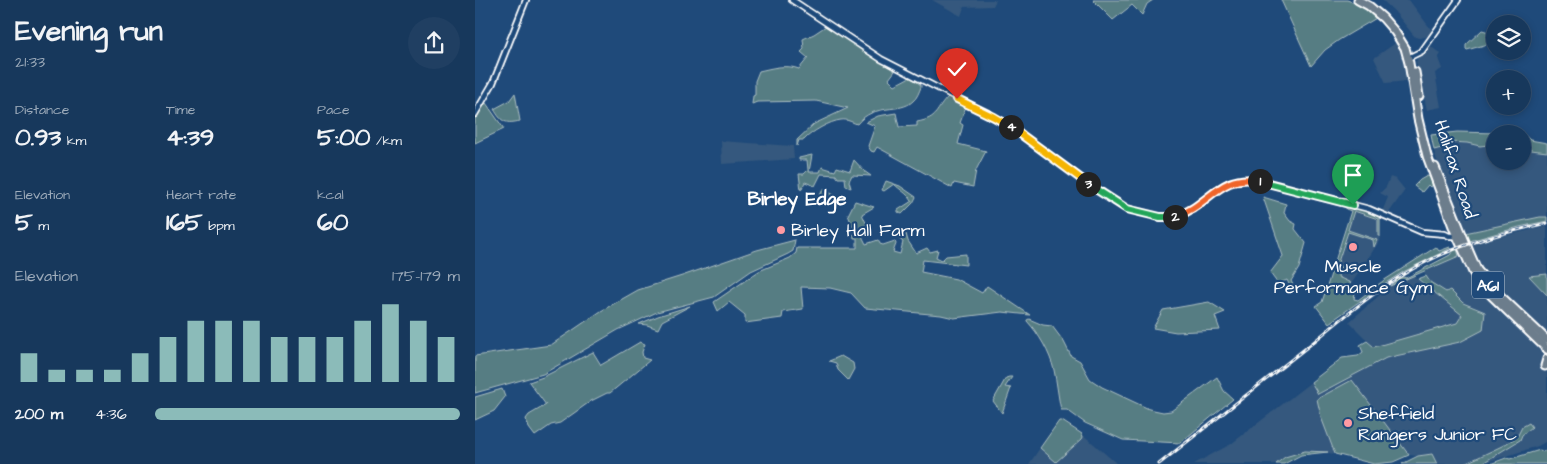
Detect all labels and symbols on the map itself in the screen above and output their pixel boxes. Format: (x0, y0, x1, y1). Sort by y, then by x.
pin (936, 48, 978, 99)
pin: 4 (999, 114, 1023, 140)
street label: Halifax Road (1428, 117, 1483, 222)
pin (1332, 154, 1374, 205)
pin: 1 (1247, 168, 1273, 194)
pin: 3 (1075, 172, 1101, 196)
district label: Birley Edge (747, 186, 847, 214)
pin: 2 (1163, 204, 1187, 230)
place label: Birley Hall Farm (791, 218, 925, 244)
marker: Birley Hall Farm (775, 224, 787, 236)
marker: Muscle Performance Gym (1347, 241, 1359, 253)
place label: Muscle Performance Gym (1274, 254, 1432, 301)
road number: A61 (1472, 272, 1504, 298)
place label: Sheffield Rangers Junior FC (1358, 401, 1517, 448)
marker: Sheffield Rangers Junior FC (1342, 417, 1354, 429)

